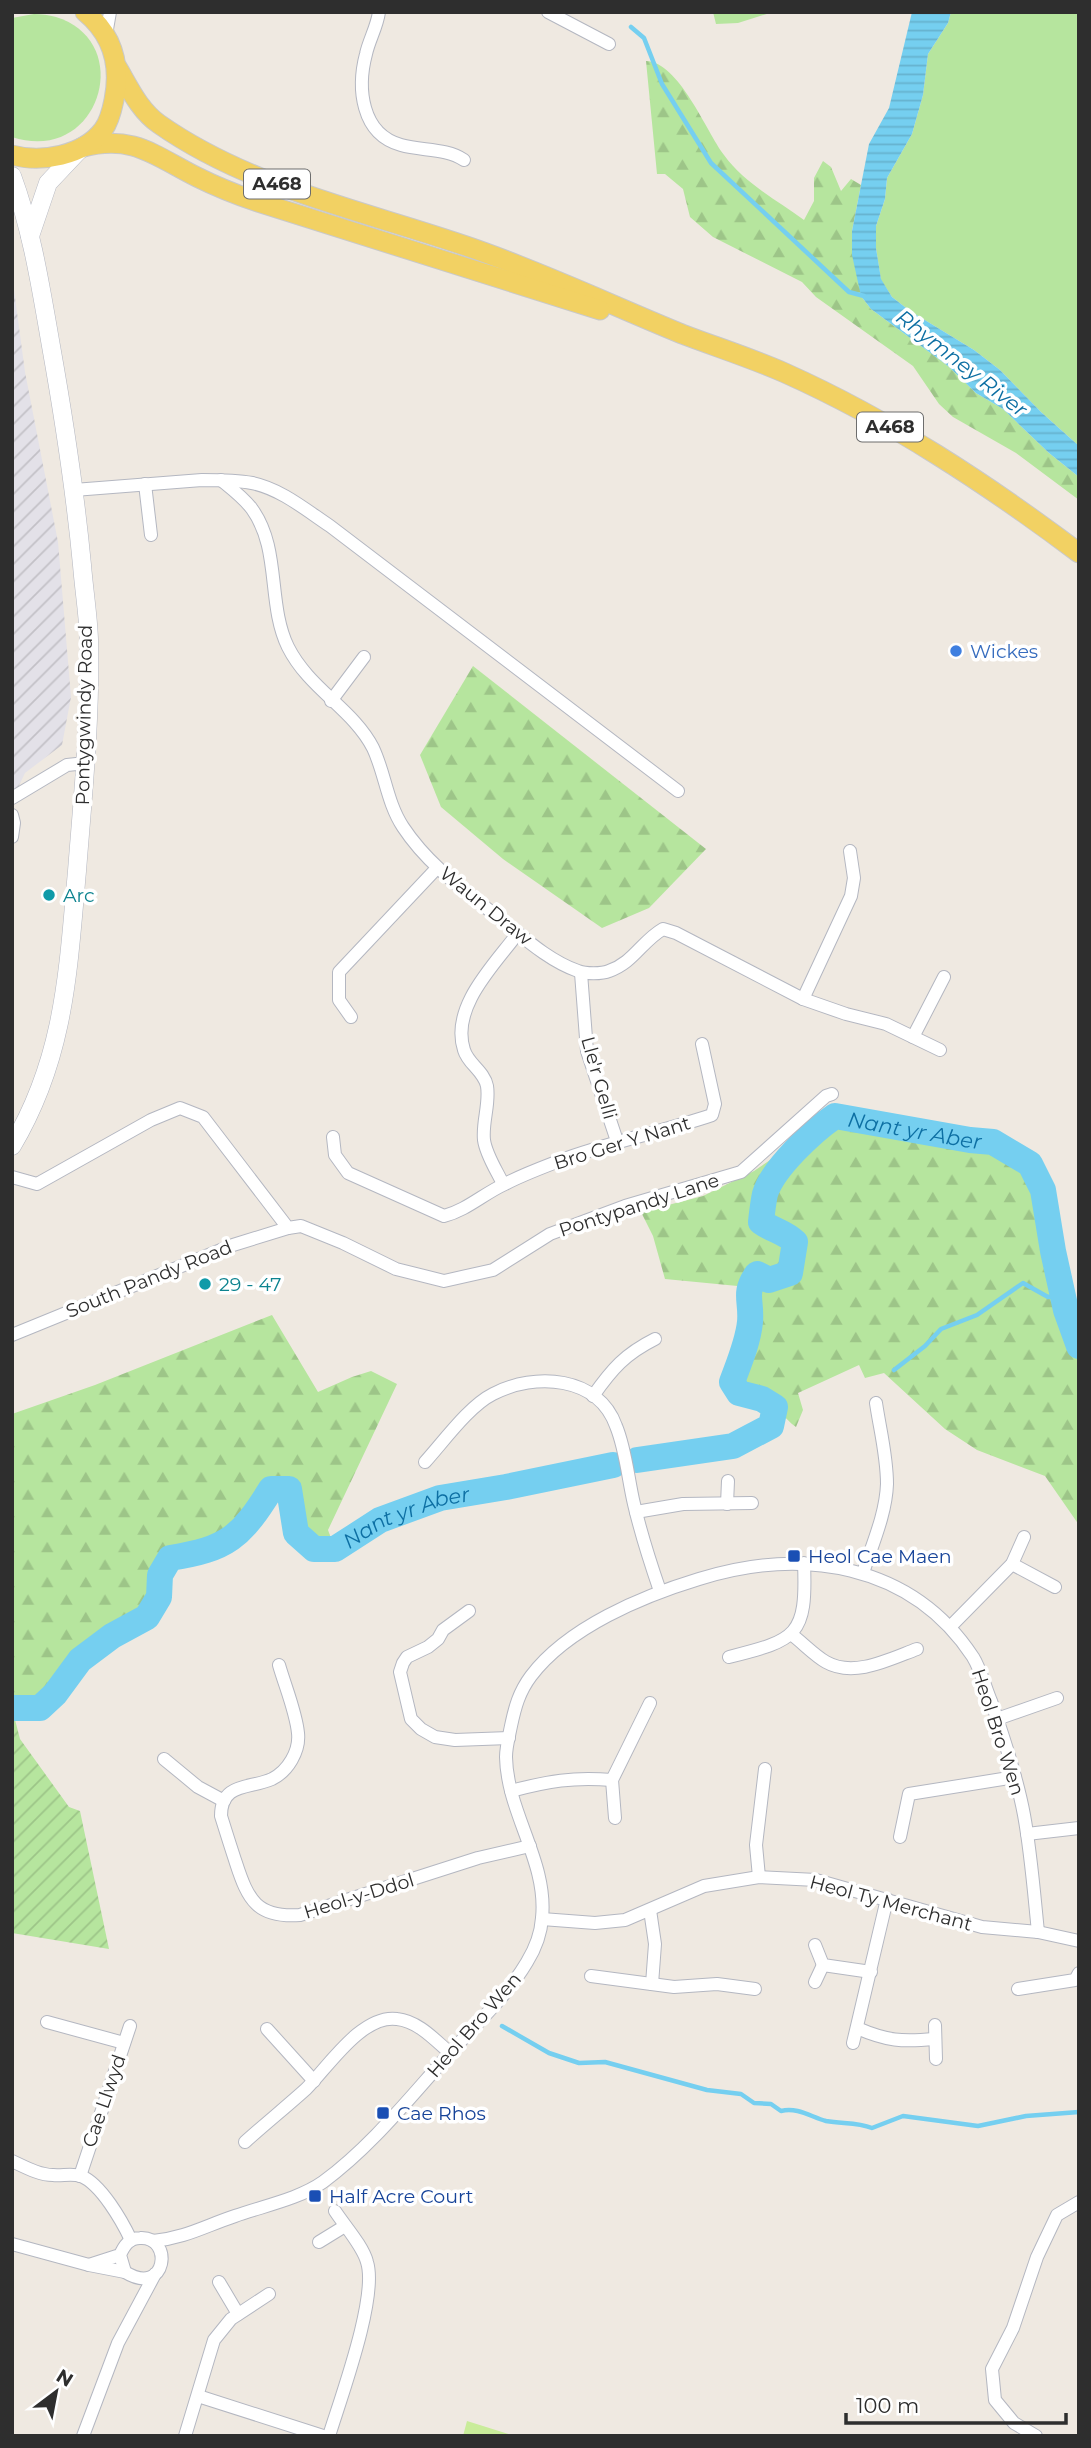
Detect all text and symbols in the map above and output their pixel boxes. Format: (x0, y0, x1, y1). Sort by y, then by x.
road number: A468 (244, 169, 310, 198)
water label: Rhymney River (892, 304, 1033, 422)
road number: A468 (857, 412, 923, 442)
street label: Pontygwindy Road (71, 624, 97, 806)
place label: Wickes (970, 640, 1038, 663)
marker: Wickes (948, 643, 964, 659)
street label: Waun Draw (435, 862, 537, 950)
place label: Arc (63, 884, 95, 907)
marker: Arc (41, 887, 57, 903)
street label: Lle'r Gelli (576, 1034, 622, 1122)
water label: Nant yr Aber (846, 1106, 983, 1154)
street label: Bro Ger Y Nant (551, 1111, 693, 1175)
street label: Pontypandy Lane (556, 1168, 722, 1242)
street label: South Pandy Road (63, 1235, 235, 1323)
place label: 29 - 47 (219, 1273, 281, 1296)
marker: 29 - 47 (197, 1276, 213, 1292)
water label: Nant yr Aber (338, 1481, 472, 1553)
place label: Heol Cae Maen (808, 1545, 952, 1568)
marker: Heol Cae Maen (786, 1548, 802, 1564)
street label: Heol Bro Wen (967, 1666, 1029, 1798)
street label: Heol-y-Ddol (301, 1868, 417, 1924)
street label: Heol Ty Merchant (807, 1870, 975, 1936)
street label: Heol Bro Wen (422, 1968, 526, 2082)
street label: Cae Llwyd (77, 2052, 131, 2150)
place label: Cae Rhos (397, 2102, 486, 2125)
marker: Cae Rhos (375, 2105, 391, 2121)
place label: Half Acre Court (329, 2185, 474, 2208)
marker: Half Acre Court (307, 2188, 323, 2204)
north arrow (21, 2357, 91, 2427)
text: N (52, 2364, 77, 2392)
scale bar (846, 2382, 1066, 2426)
text: 100 m (856, 2393, 919, 2418)

